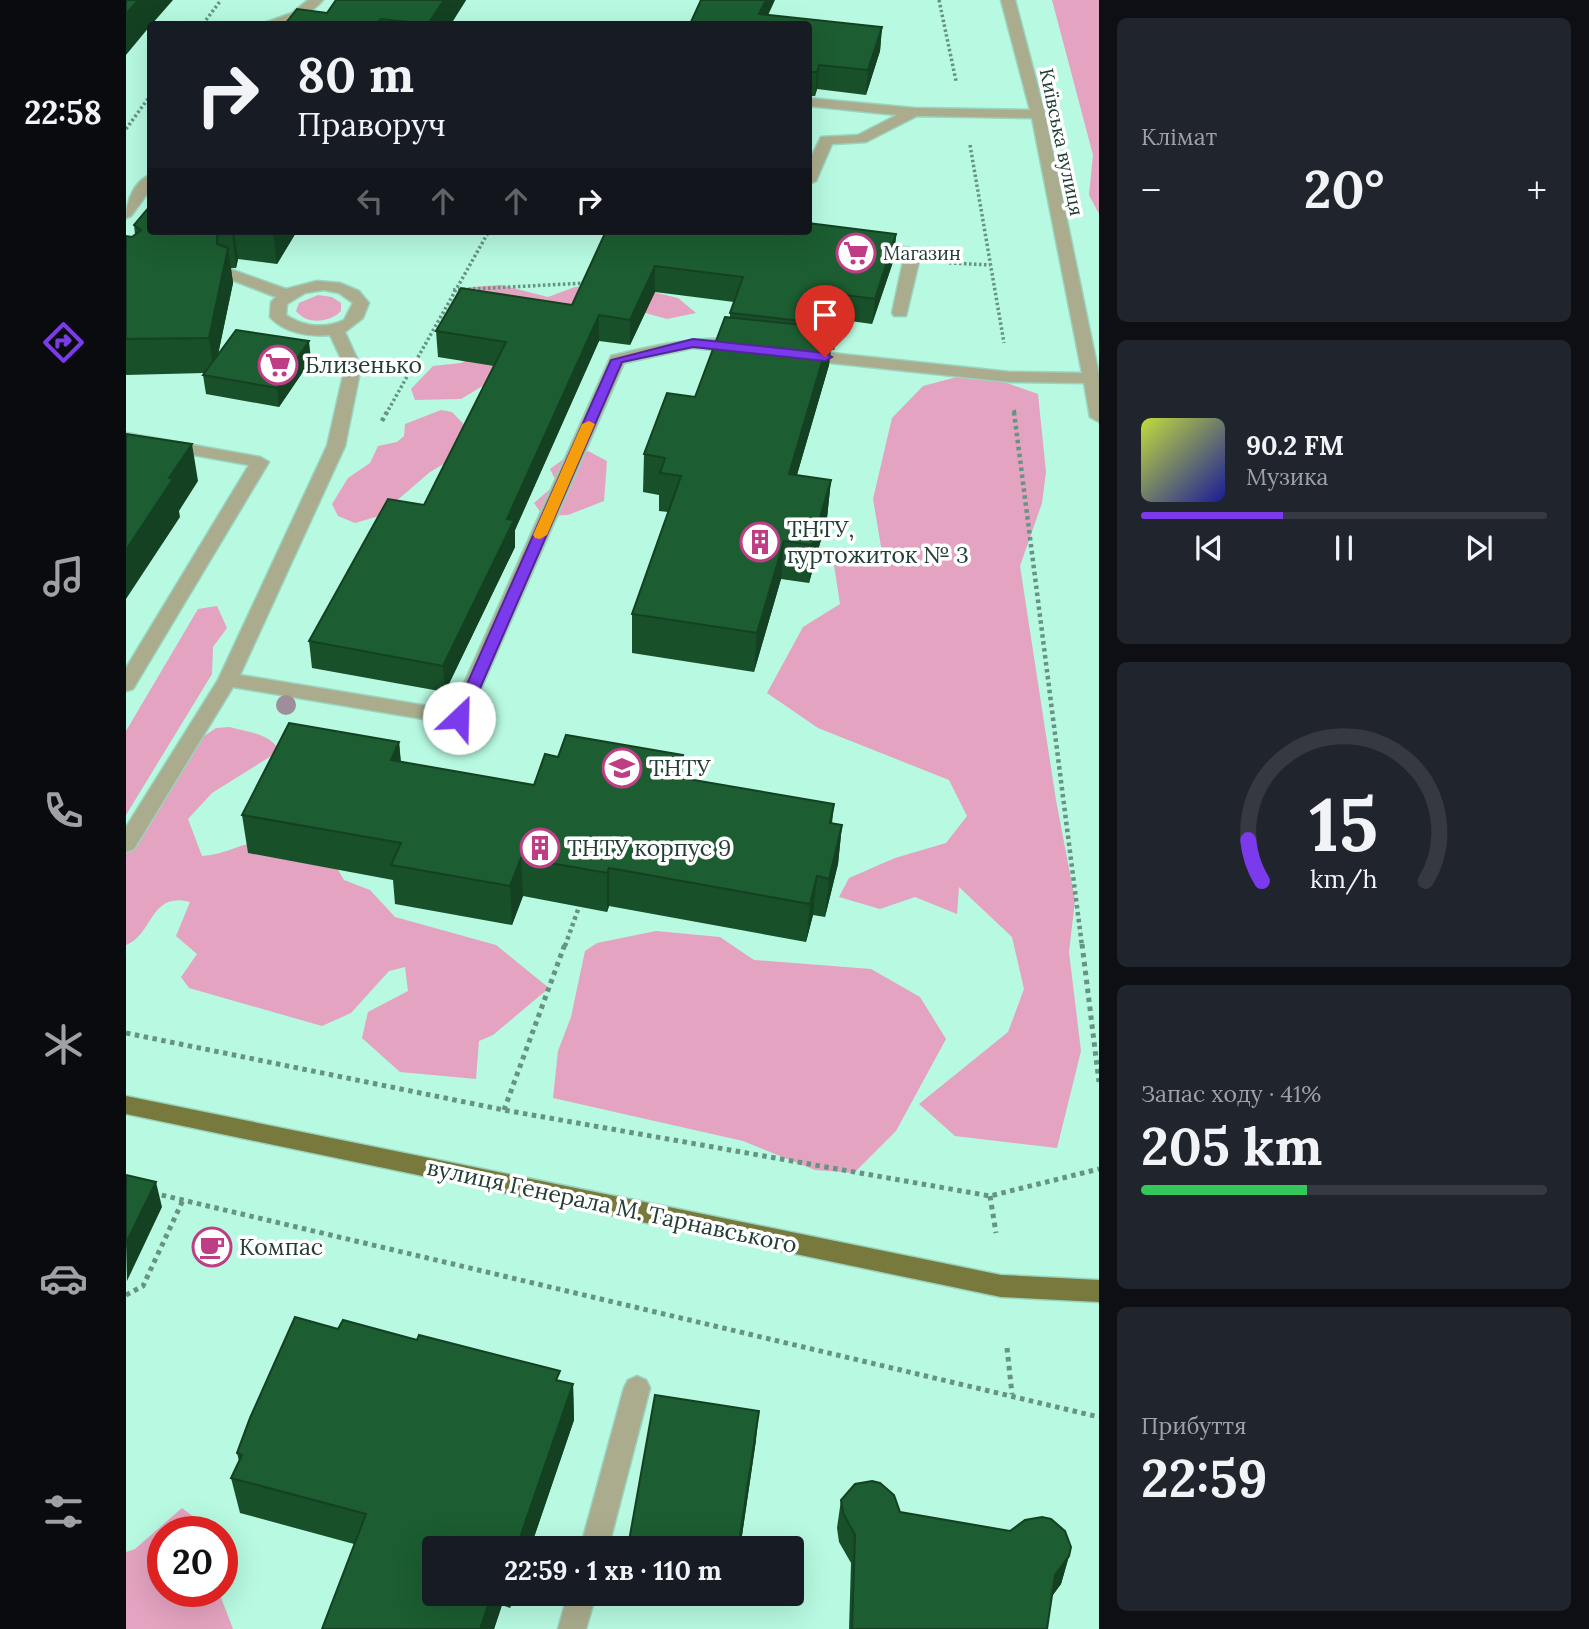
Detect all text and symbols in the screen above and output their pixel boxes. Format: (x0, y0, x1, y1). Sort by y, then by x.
text: 80 m (297, 43, 414, 105)
icon: right (182, 49, 273, 140)
street label: Київська вулиця (1035, 66, 1089, 218)
text: 22:58 (24, 92, 102, 133)
text: Праворуч (297, 104, 446, 145)
text: Клімат (1141, 122, 1217, 151)
text: 20° (1304, 156, 1384, 222)
text: − (1141, 166, 1161, 214)
text: + (1527, 166, 1547, 214)
icon: left (351, 182, 389, 220)
icon: ahead (424, 182, 462, 220)
icon: ahead (497, 182, 535, 220)
icon: right (570, 182, 608, 220)
supermarket icon: Магазин (835, 232, 877, 274)
place label: Магазин (883, 241, 961, 265)
pin (795, 285, 855, 357)
icon: arrive (806, 296, 844, 334)
icon: directions (39, 318, 88, 367)
supermarket icon: Близенько (257, 344, 299, 386)
place label: Близенько (305, 350, 422, 379)
text: 90.2 FM (1246, 429, 1344, 462)
text: Музика (1246, 462, 1328, 491)
place label: ТНТУ, гуртожиток № 3 (787, 514, 969, 569)
building icon: ТНТУ, гуртожиток № 3 (739, 521, 781, 563)
icon: previous (1190, 529, 1228, 567)
icon: pause (1325, 529, 1363, 567)
icon: next (1460, 529, 1498, 567)
icon: music (39, 552, 88, 601)
position arrow (422, 681, 496, 755)
school or university icon: ТНТУ (601, 747, 643, 789)
place label: ТНТУ (649, 753, 711, 782)
text: 15 (1310, 778, 1378, 871)
icon: phone (39, 786, 88, 835)
building icon: ТНТУ корпус 9 (519, 827, 561, 869)
place label: ТНТУ корпус 9 (567, 833, 731, 862)
text: km/h (1310, 862, 1378, 894)
icon: climate (39, 1020, 88, 1069)
text: Запас ходу · 41% (1141, 1079, 1321, 1108)
text: 205 km (1141, 1113, 1322, 1179)
street label: вулиця Генерала М. Тарнавського (424, 1152, 800, 1259)
cafe icon: Компас (191, 1226, 233, 1268)
place label: Компас (239, 1232, 323, 1261)
icon: car (39, 1254, 88, 1303)
text: Прибуття (1141, 1411, 1246, 1440)
text: 22:59 (1141, 1445, 1267, 1511)
icon: filters (39, 1487, 88, 1536)
speed limit sign: 20 (147, 1516, 238, 1607)
text: 22:59 · 1 хв · 110 m (504, 1554, 722, 1587)

